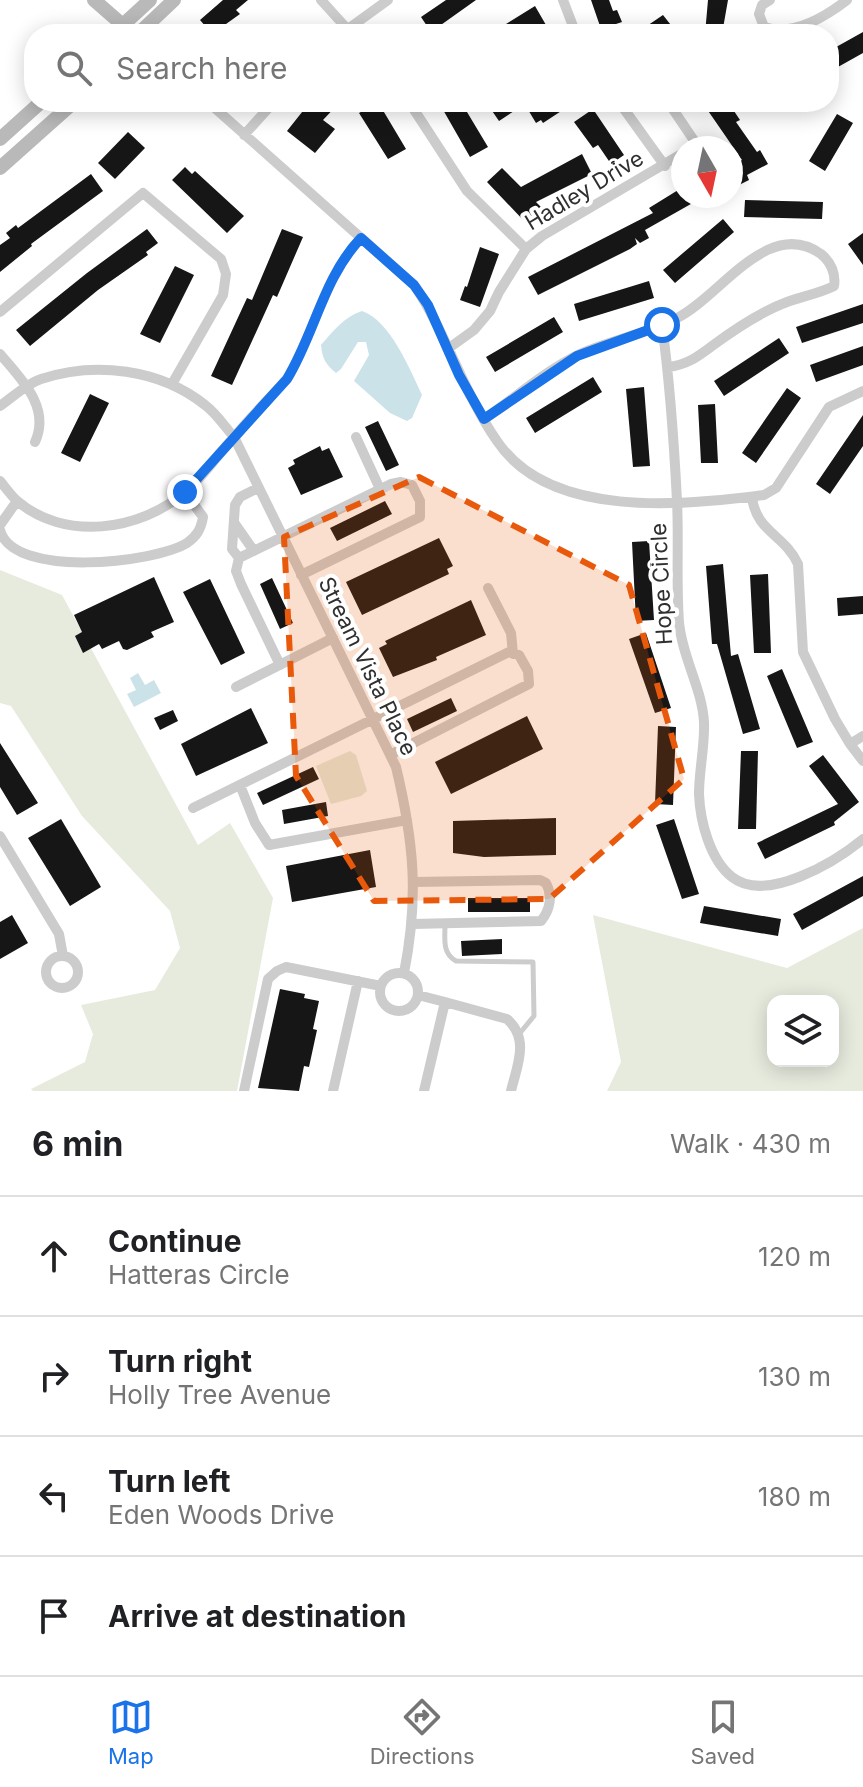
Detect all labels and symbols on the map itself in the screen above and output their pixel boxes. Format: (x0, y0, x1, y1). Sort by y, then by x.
north arrow (671, 136, 743, 208)
street label: Hadley Drive (520, 145, 648, 235)
route start (644, 307, 680, 343)
route end (167, 474, 203, 510)
street label: Hope Circle (645, 522, 677, 646)
street label: Stream Vista Place (314, 573, 422, 759)

